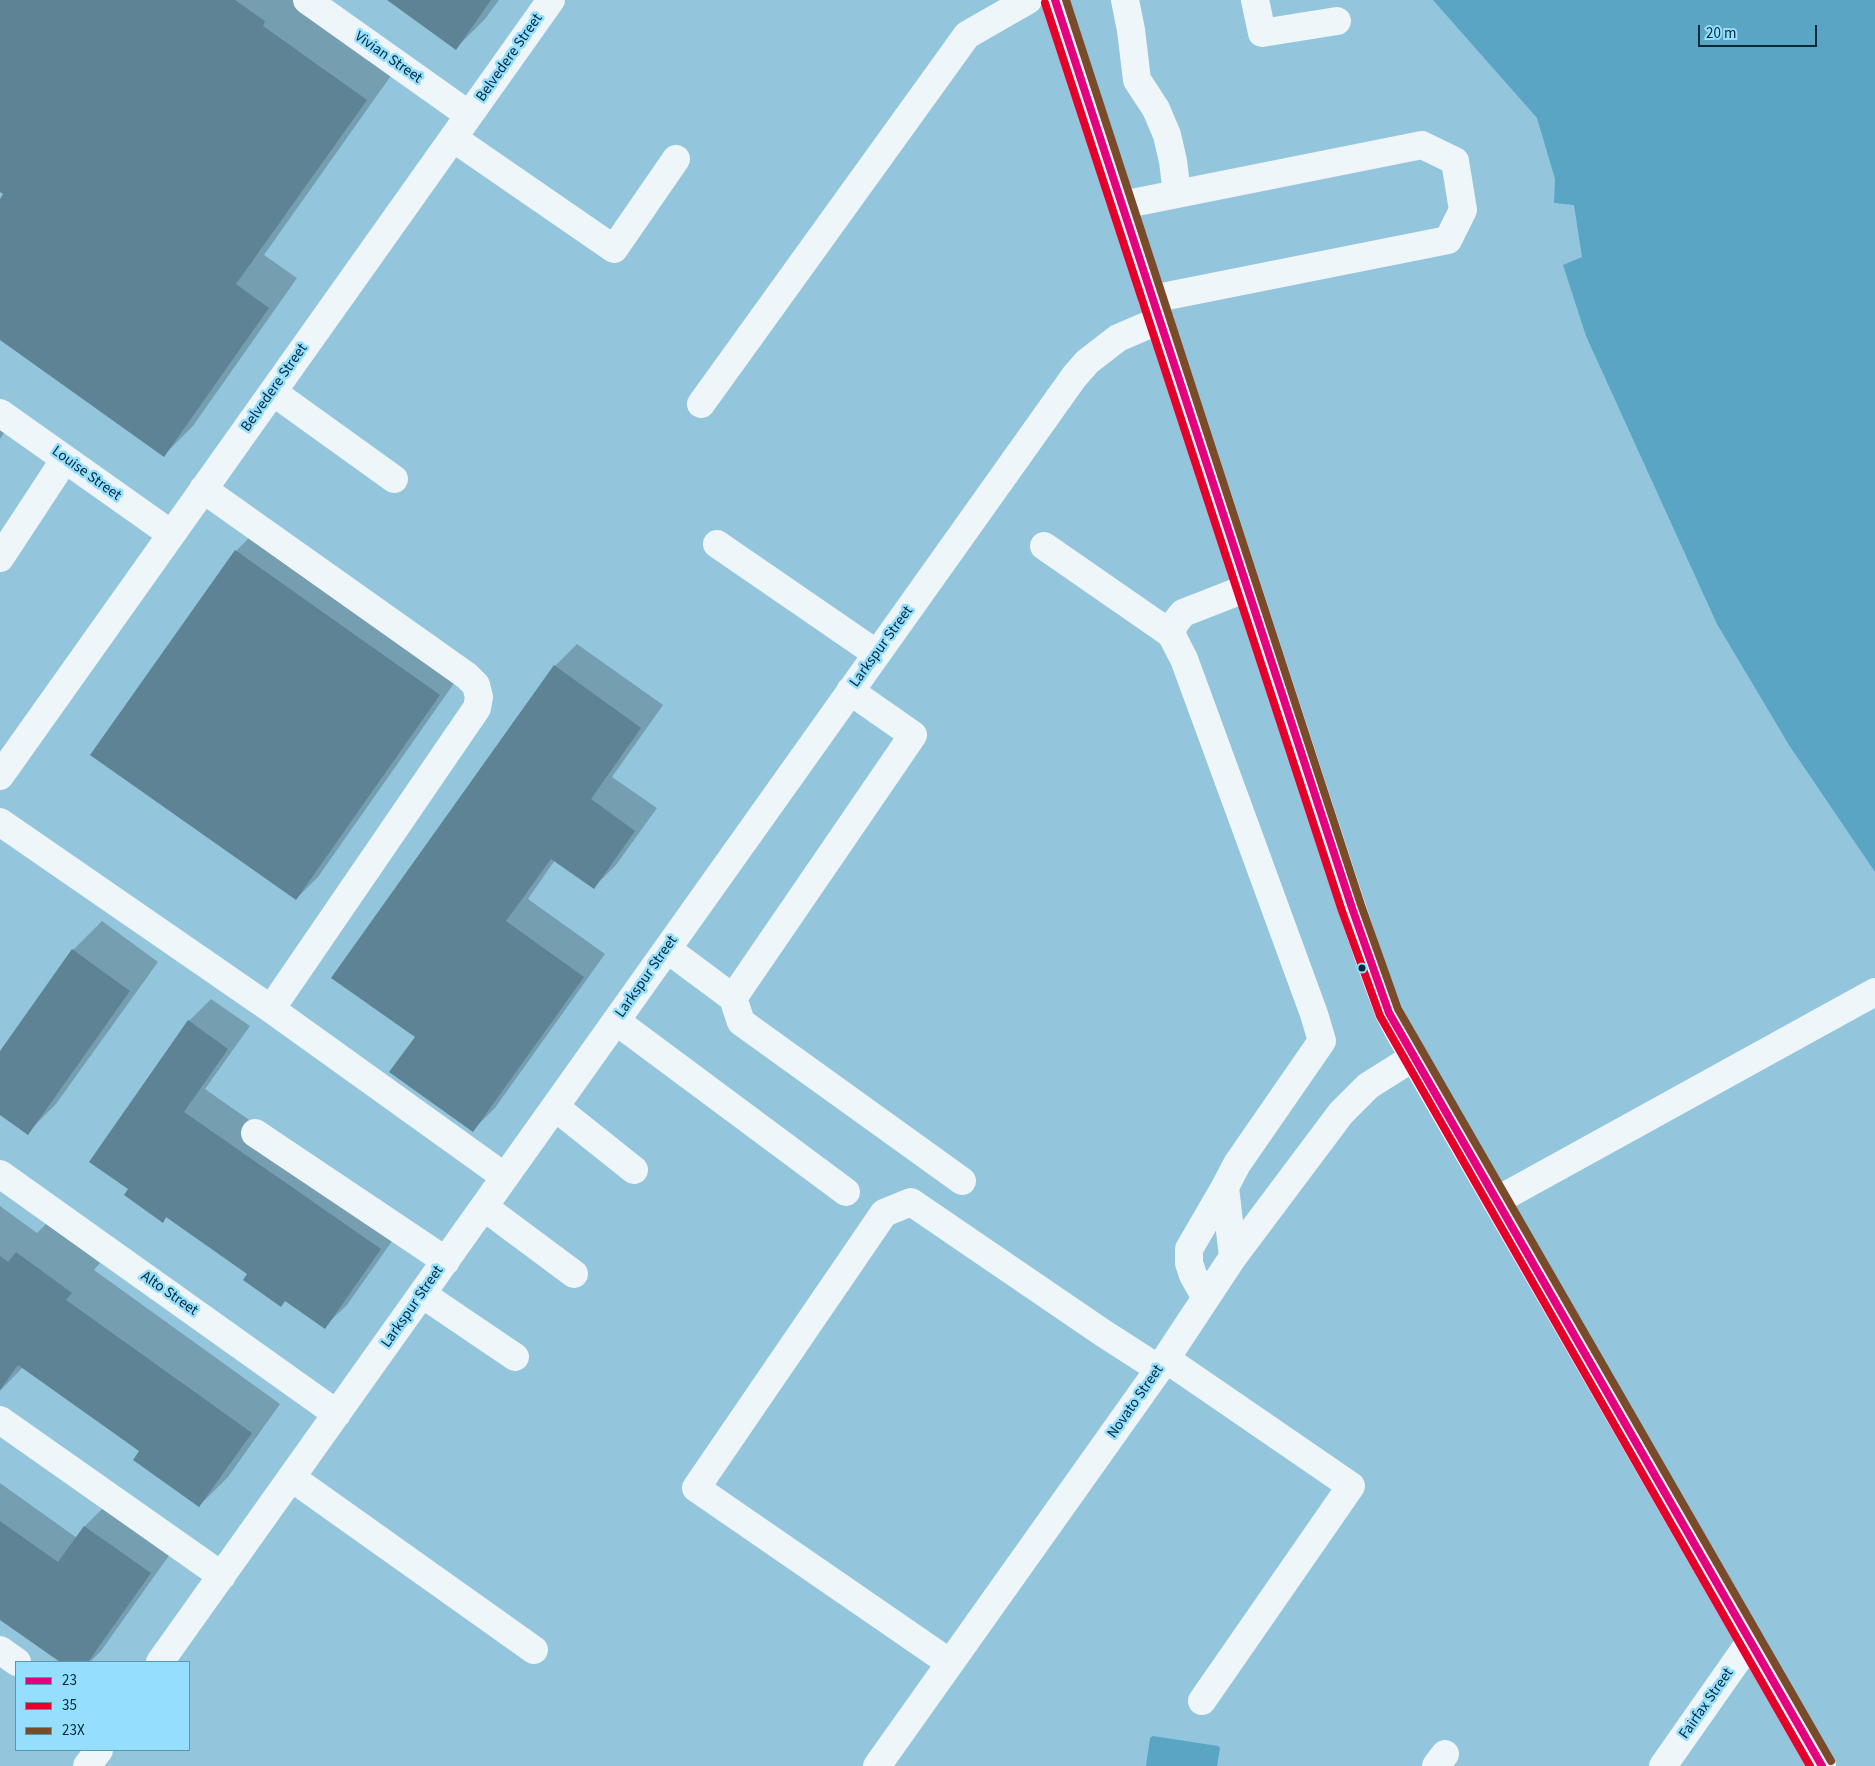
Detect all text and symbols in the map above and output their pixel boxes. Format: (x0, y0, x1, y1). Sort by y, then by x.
street label: Belvedere Street (473, 11, 547, 105)
scale bar (1700, 15, 1819, 47)
text: 20 m (1706, 23, 1736, 44)
street label: Vivian Street (351, 28, 425, 88)
street label: Belvedere Street (238, 341, 312, 435)
street label: Louise Street (48, 443, 124, 505)
street label: Larkspur Street (846, 603, 918, 691)
street label: Larkspur Street (612, 933, 682, 1021)
unlabelled marker (1357, 963, 1367, 973)
street label: Larkspur Street (378, 1263, 448, 1351)
street label: Alto Street (137, 1268, 201, 1320)
street label: Novato Street (1104, 1362, 1168, 1442)
legend (15, 1661, 190, 1751)
street label: Fairfax Street (1676, 1665, 1738, 1743)
text: 23 (62, 1670, 77, 1691)
text: 35 (62, 1695, 77, 1716)
text: 23X (62, 1720, 85, 1741)

